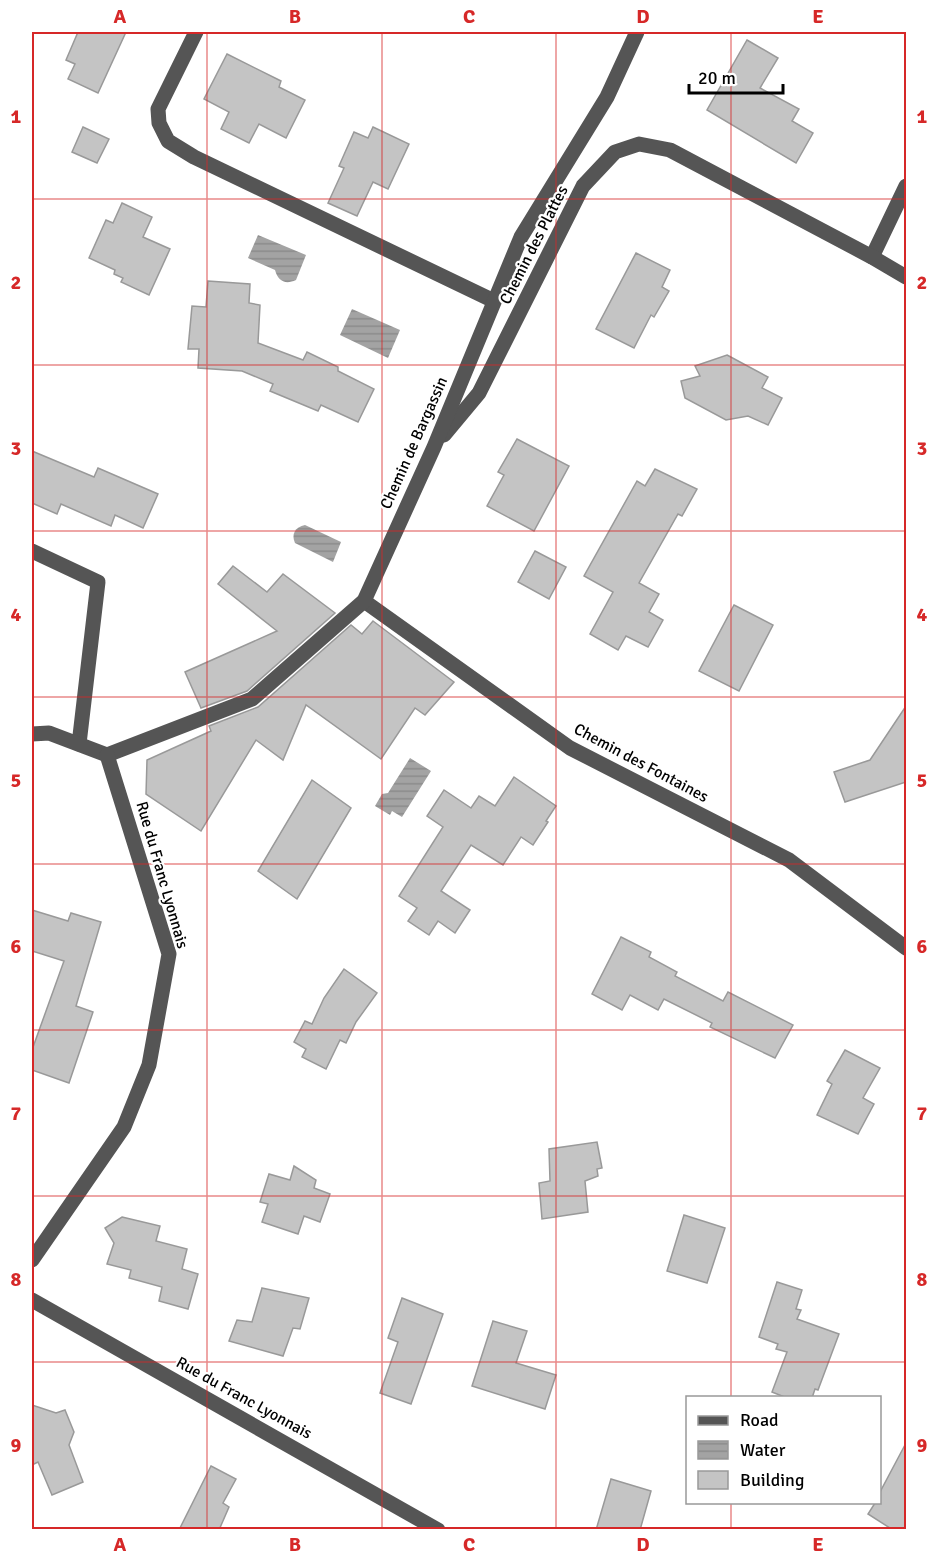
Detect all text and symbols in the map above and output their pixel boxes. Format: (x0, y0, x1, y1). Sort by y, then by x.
text: A (114, 4, 127, 29)
text: B (289, 4, 301, 29)
text: C (463, 4, 475, 29)
text: D (636, 4, 650, 29)
text: E (812, 4, 824, 29)
scale bar (689, 57, 784, 95)
text: 20 m (698, 67, 736, 89)
text: 1 (11, 104, 22, 129)
text: 1 (917, 104, 928, 129)
street label: Chemin des Plattes (495, 182, 573, 308)
text: 2 (11, 270, 21, 295)
text: 2 (917, 270, 927, 295)
street label: Chemin de Bargassin (376, 374, 452, 512)
text: 3 (11, 436, 21, 461)
text: 3 (917, 436, 927, 461)
text: 4 (11, 602, 22, 627)
text: 4 (917, 602, 928, 627)
street label: Chemin des Fontaines (570, 719, 712, 807)
text: 5 (11, 768, 21, 793)
text: 5 (917, 768, 927, 793)
street label: Rue du Franc Lyonnais (131, 799, 193, 951)
text: 6 (11, 934, 22, 959)
text: 6 (917, 934, 928, 959)
text: 7 (11, 1101, 22, 1126)
text: 7 (917, 1101, 928, 1126)
text: 8 (11, 1267, 22, 1292)
text: 8 (917, 1267, 928, 1292)
street label: Rue du Franc Lyonnais (173, 1352, 315, 1444)
legend (686, 1396, 881, 1504)
text: Road (740, 1409, 779, 1431)
text: 9 (11, 1433, 22, 1458)
text: 9 (917, 1433, 928, 1458)
text: Water (740, 1439, 786, 1461)
text: Building (740, 1469, 804, 1491)
text: A (114, 1532, 127, 1557)
text: B (289, 1532, 301, 1557)
text: C (463, 1532, 475, 1557)
text: D (636, 1532, 650, 1557)
text: E (812, 1532, 824, 1557)

